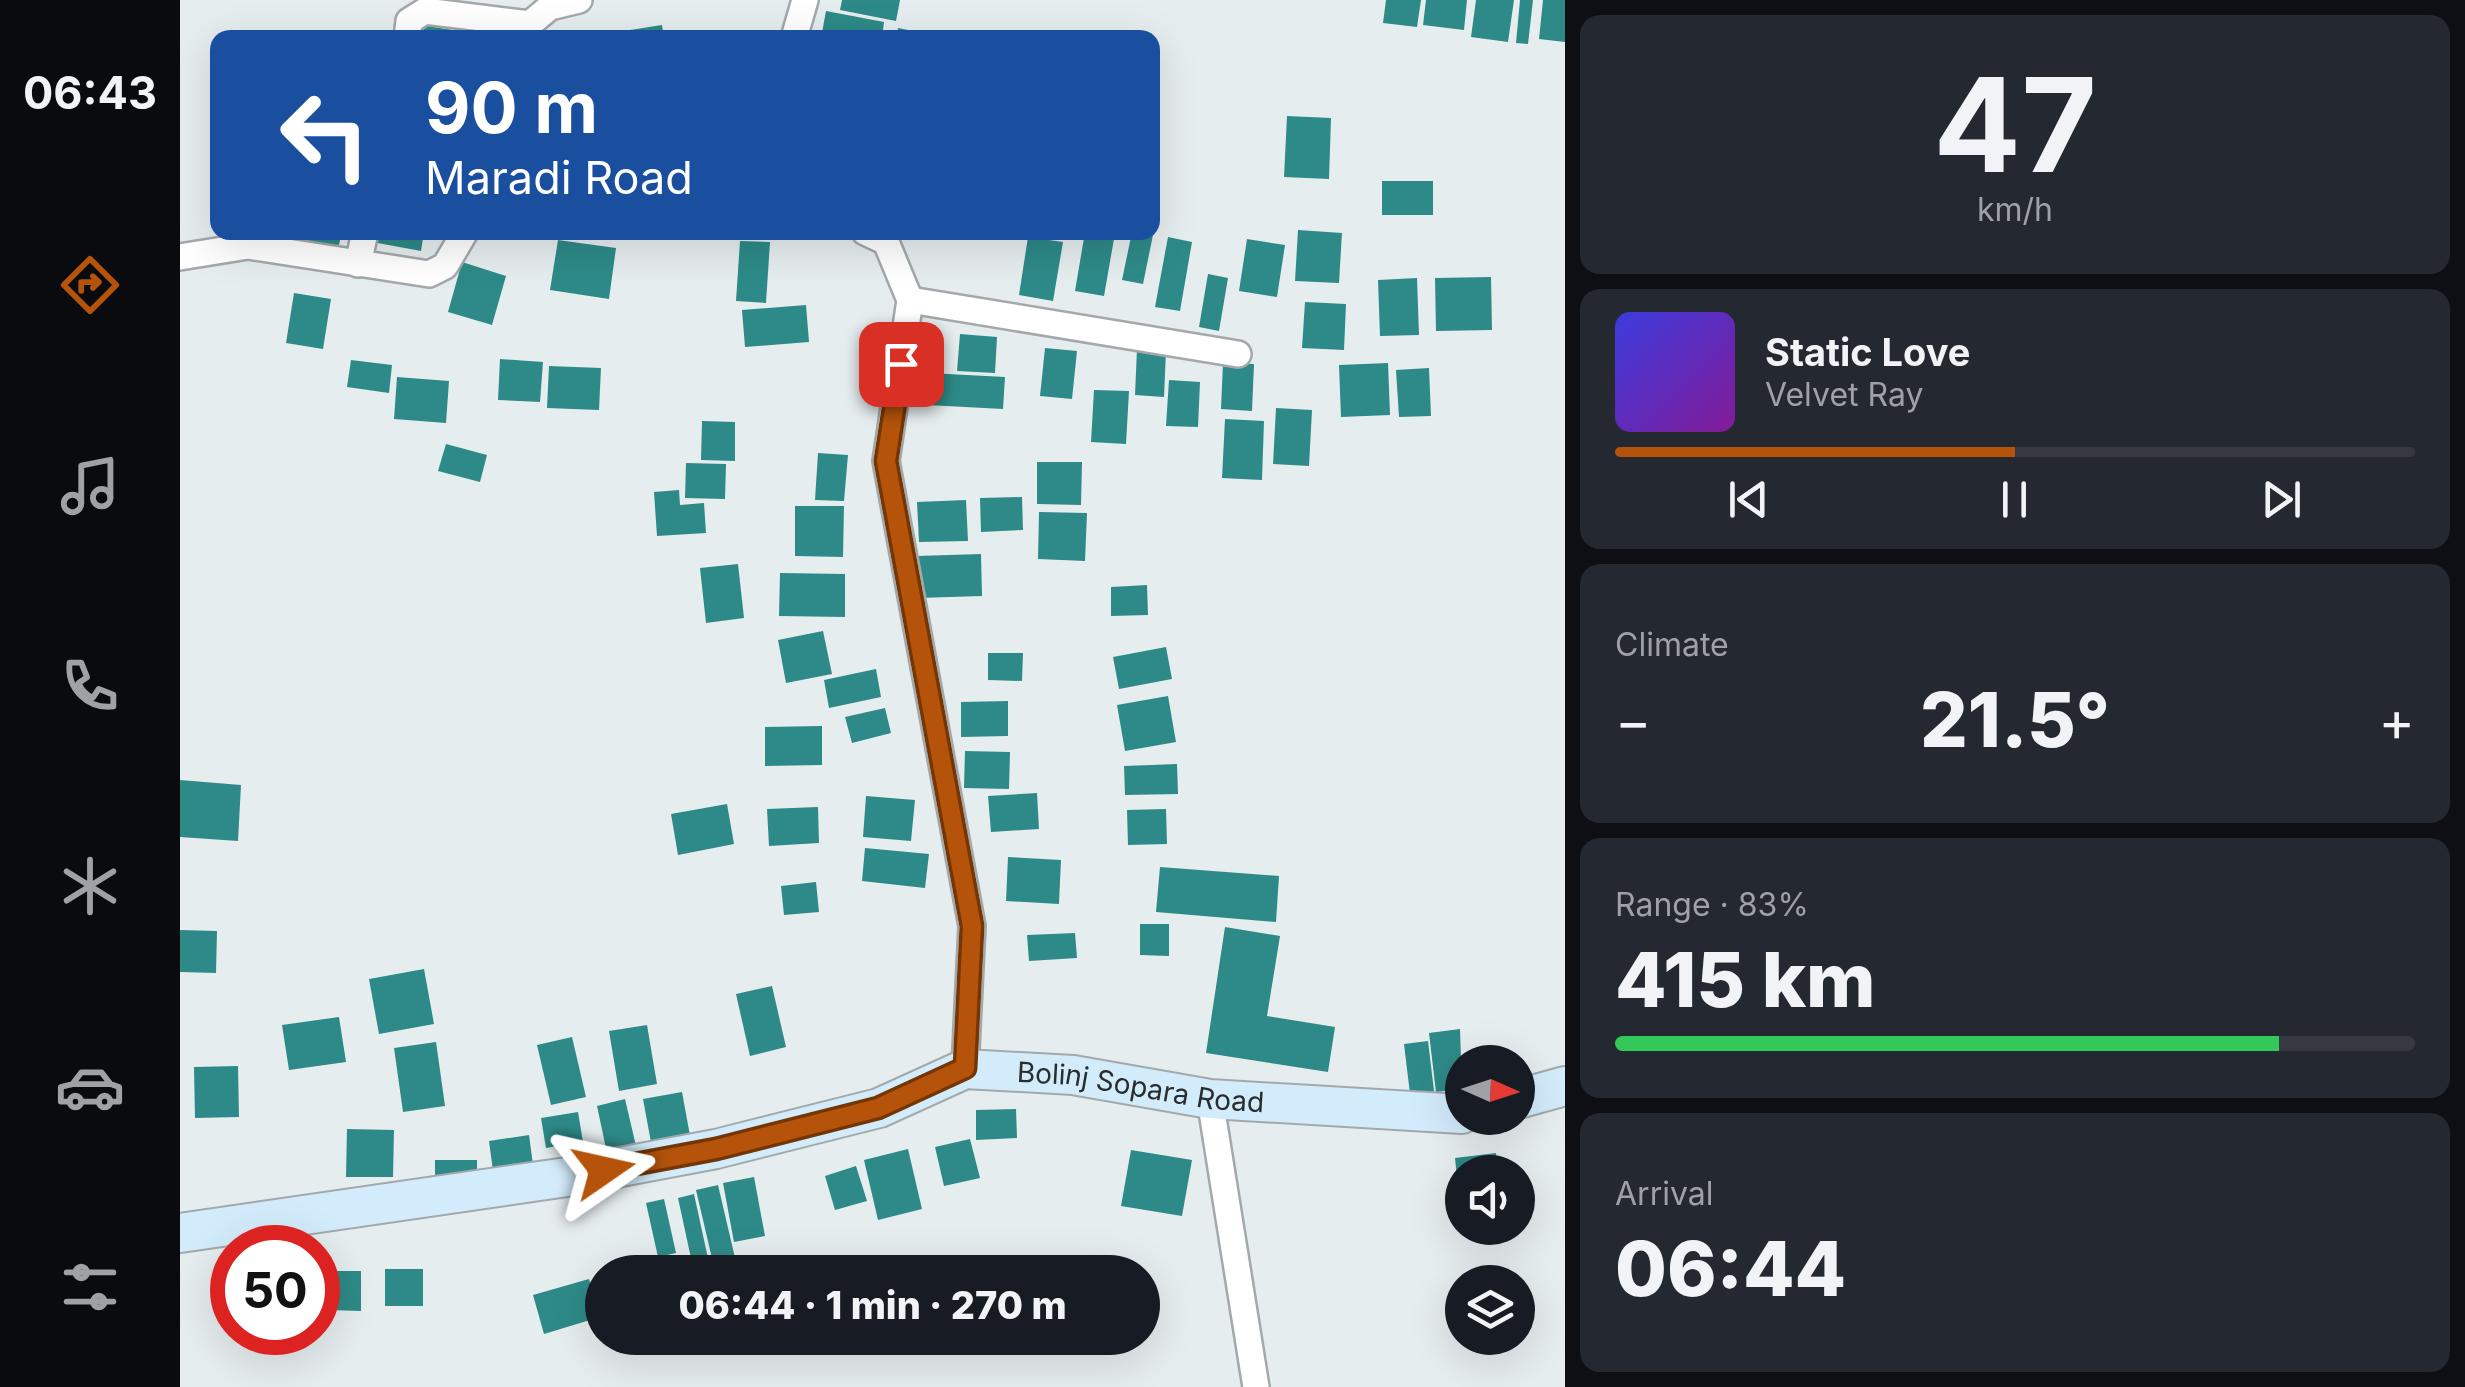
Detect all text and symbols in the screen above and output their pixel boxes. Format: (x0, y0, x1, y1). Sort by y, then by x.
text: 47 (1933, 46, 2097, 203)
text: 06:43 (23, 65, 157, 120)
text: 90 m (425, 65, 598, 150)
icon: left (260, 70, 390, 200)
text: Maradi Road (425, 150, 693, 205)
text: km/h (1977, 190, 2053, 229)
icon: directions (55, 250, 125, 320)
pin (859, 322, 944, 407)
text: Static Love (1765, 329, 1970, 375)
icon: arrive (874, 337, 929, 392)
text: Velvet Ray (1765, 375, 1923, 414)
icon: music (55, 451, 125, 521)
icon: previous (1721, 472, 1776, 527)
icon: pause (1987, 472, 2042, 527)
icon: next (2254, 472, 2309, 527)
text: Climate (1615, 625, 1729, 664)
icon: phone (55, 651, 125, 721)
text: 21.5° (1920, 674, 2110, 765)
text: − (1615, 688, 1651, 754)
text: + (2379, 688, 2415, 754)
icon: climate (55, 851, 125, 921)
text: Range · 83% (1615, 885, 1809, 924)
text: 415 km (1615, 934, 1876, 1025)
north arrow (1445, 1045, 1535, 1135)
map controls (1445, 1045, 1535, 1355)
icon: car (55, 1052, 125, 1122)
street label: Bolinj Sopara Road (1016, 1055, 1265, 1119)
position arrow (552, 1118, 656, 1222)
button: sound (1445, 1155, 1535, 1245)
text: Arrival (1615, 1174, 1713, 1213)
text: 06:44 (1615, 1223, 1846, 1314)
speed limit sign: 50 (210, 1225, 340, 1355)
icon: filters (55, 1252, 125, 1322)
button: layers (1445, 1265, 1535, 1355)
text: 06:44 · 1 min · 270 m (678, 1282, 1067, 1328)

